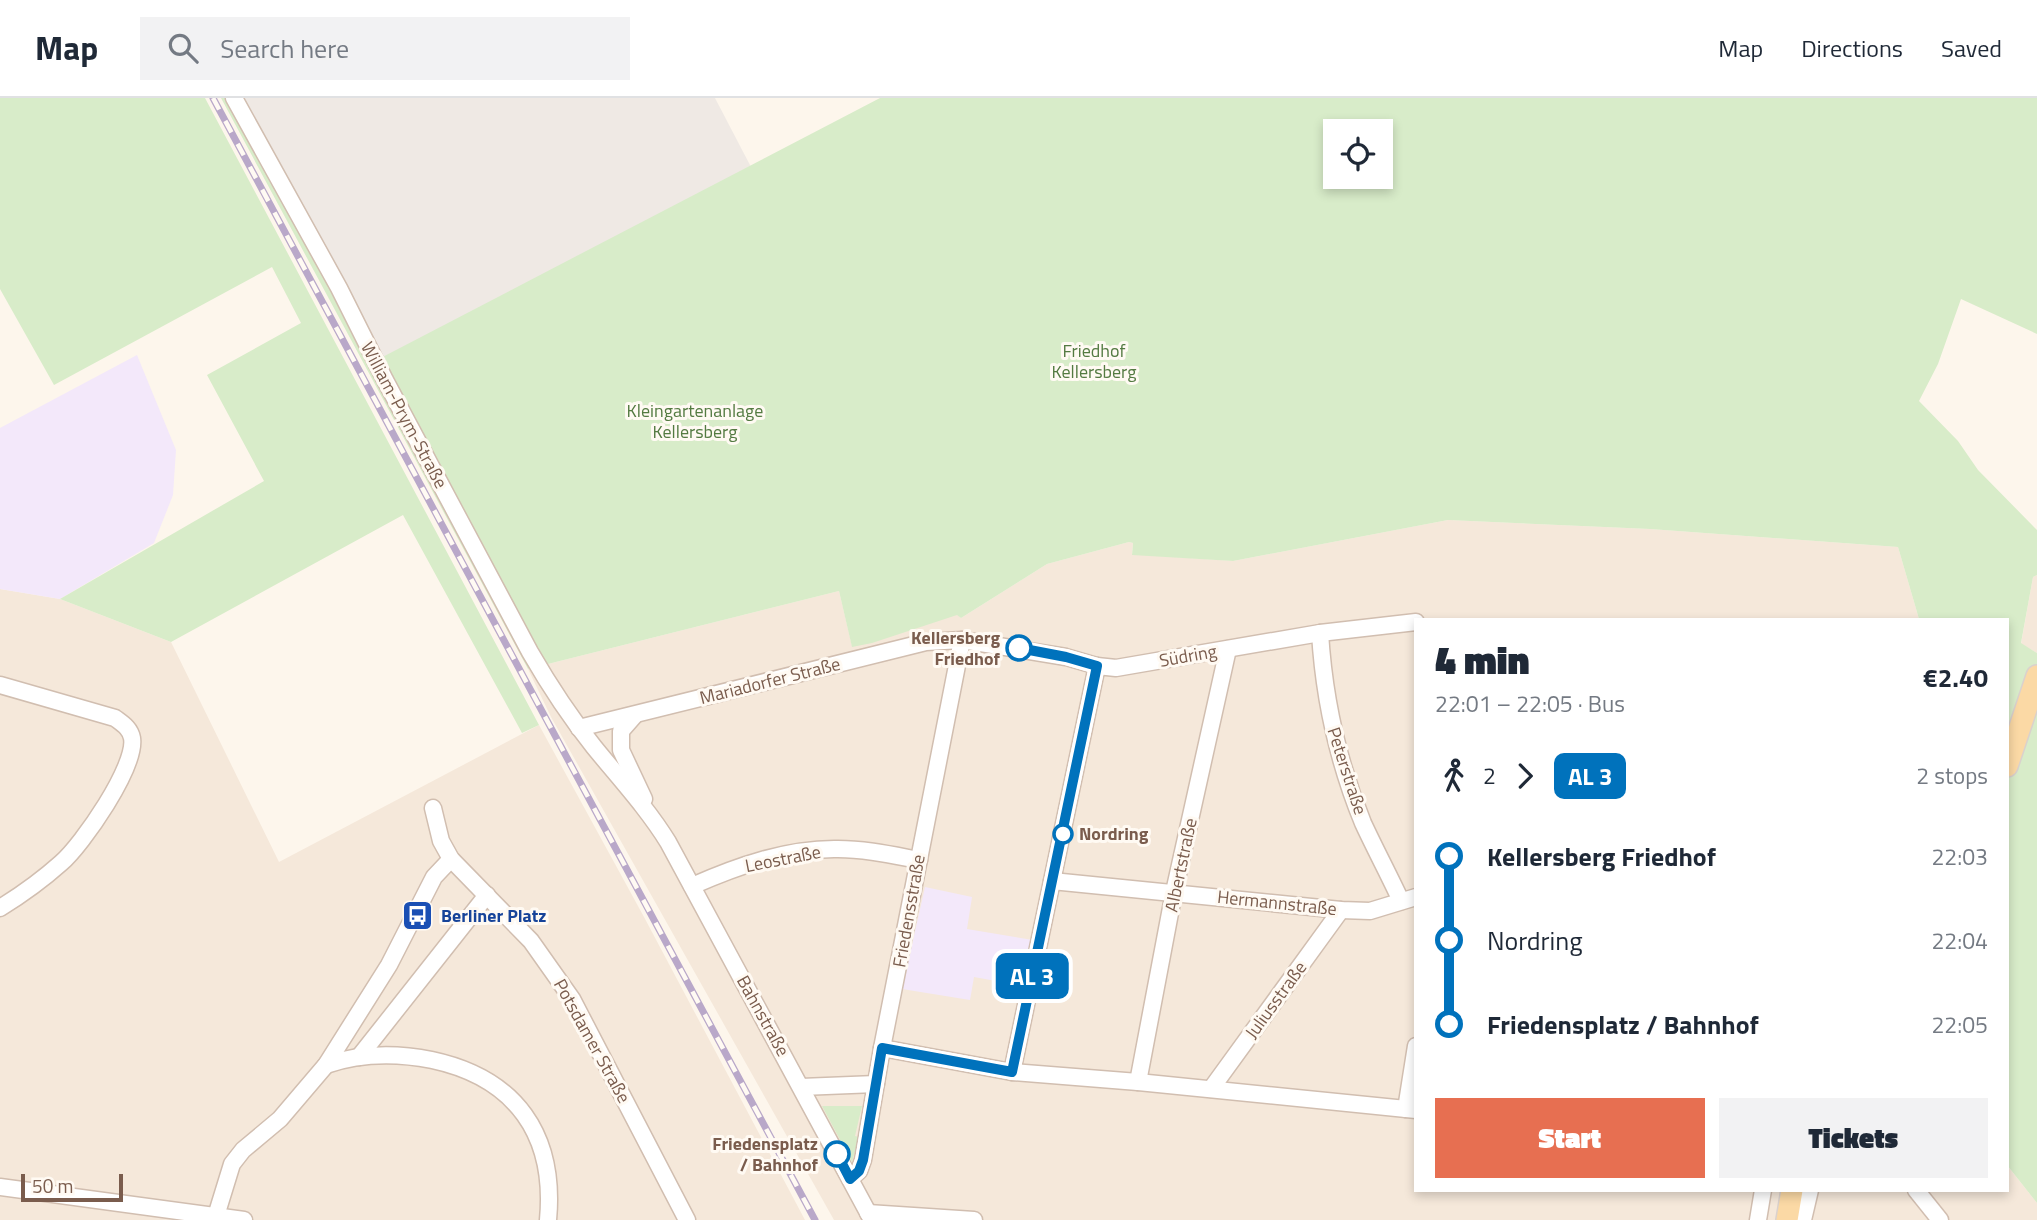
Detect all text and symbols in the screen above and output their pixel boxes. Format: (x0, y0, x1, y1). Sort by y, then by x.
search box (140, 17, 630, 80)
text: Map (35, 23, 98, 73)
icon: search (164, 29, 202, 67)
text: Search here (220, 29, 349, 68)
text: Map (1718, 30, 1763, 66)
text: Directions (1801, 30, 1903, 66)
text: Saved (1941, 30, 2002, 66)
map controls (1323, 119, 1393, 189)
button: locate (1323, 119, 1393, 189)
street label: William-Prym-Straße (354, 337, 455, 493)
park label: Friedhof Kellersberg (1052, 337, 1136, 385)
park label: Kleingartenanlage Kellersberg (627, 397, 763, 445)
place label: Kellersberg Friedhof (911, 624, 1001, 672)
text: 4 min (1435, 631, 1529, 689)
marker: Kellersberg Friedhof (1006, 635, 1032, 661)
street label: Südring (1157, 637, 1219, 674)
street label: Mariadorfer Straße (697, 650, 843, 711)
text: €2.40 (1923, 658, 1988, 697)
text: 22:01 – 22:05 · Bus (1435, 686, 1625, 721)
street label: Peterstraße (1321, 724, 1374, 818)
icon: walk (1435, 757, 1473, 795)
icon: forward (1506, 757, 1544, 795)
text: 2 (1483, 758, 1496, 793)
text: AL 3 (1568, 758, 1612, 794)
text: 2 stops (1916, 758, 1988, 793)
street label: Albertstraße (1157, 815, 1204, 914)
place label: Nordring (1079, 820, 1149, 847)
marker: Nordring (1053, 824, 1073, 844)
text: Kellersberg Friedhof (1487, 837, 1716, 876)
street label: Leostraße (743, 838, 823, 879)
text: 22:03 (1931, 839, 1988, 874)
street label: Friedensstraße (885, 852, 932, 970)
street label: Hermannstraße (1216, 883, 1338, 922)
bus stop icon: Berliner Platz (401, 899, 435, 933)
place label: Berliner Platz (441, 902, 547, 929)
text: Nordring (1487, 921, 1583, 960)
text: 22:04 (1931, 923, 1988, 958)
line badge: AL 3 (983, 953, 1081, 999)
street label: Juliusstraße (1238, 955, 1313, 1044)
text: AL 3 (1010, 958, 1054, 994)
street label: Bahnstraße (730, 970, 797, 1061)
street label: Potsdamer Straße (547, 974, 638, 1108)
text: Friedensplatz / Bahnhof (1487, 1005, 1759, 1044)
text: 22:05 (1931, 1007, 1988, 1042)
button: Start (1435, 1098, 1705, 1178)
button: Tickets (1719, 1098, 1988, 1178)
place label: Friedensplatz / Bahnhof (712, 1130, 819, 1178)
marker: Friedensplatz / Bahnhof (824, 1141, 850, 1167)
scale bar (21, 1171, 122, 1203)
text: 50 m (32, 1171, 73, 1200)

